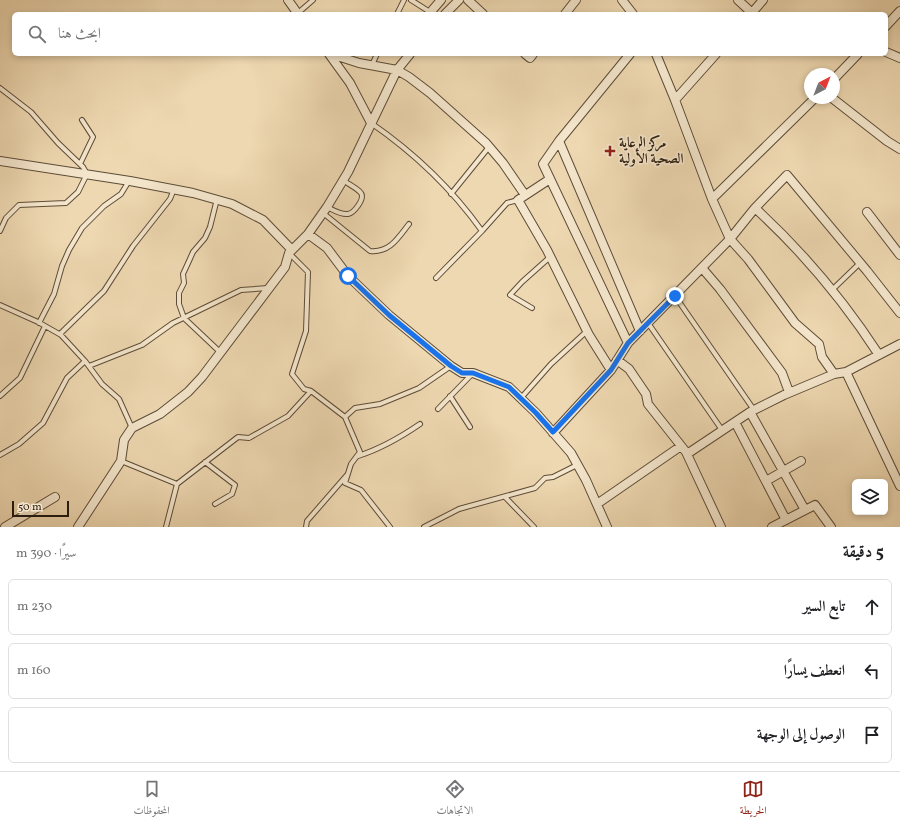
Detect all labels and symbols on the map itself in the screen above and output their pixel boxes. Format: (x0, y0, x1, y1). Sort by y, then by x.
north arrow (804, 68, 840, 104)
place label: مركز الرعاية الصحية الأولية (619, 134, 683, 169)
marker: مركز الرعاية الصحية الأولية (604, 145, 616, 157)
route start (339, 267, 357, 285)
route end (666, 287, 684, 305)
scale bar (12, 499, 69, 518)

